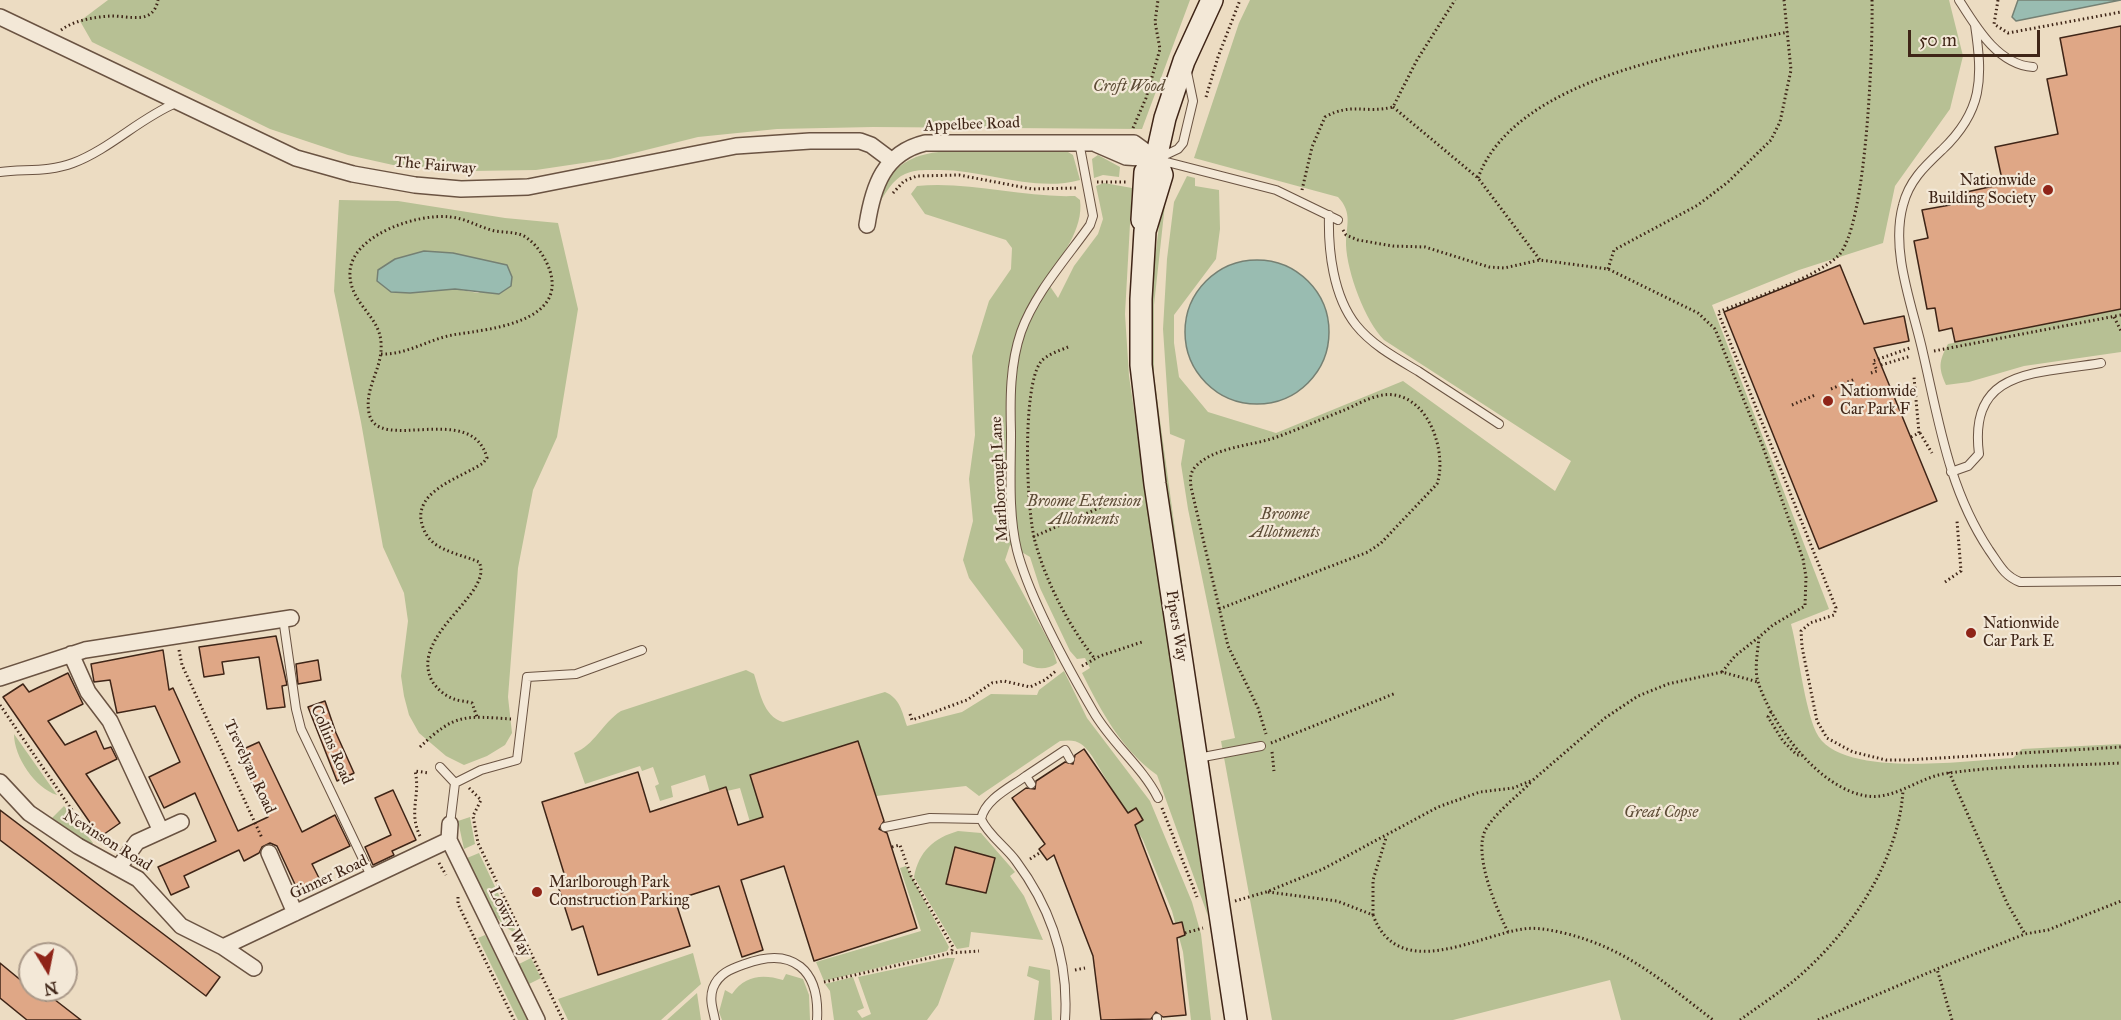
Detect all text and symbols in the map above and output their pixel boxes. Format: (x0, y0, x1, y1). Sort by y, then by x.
scale bar (1911, 18, 2043, 56)
text: 50 m (1919, 29, 1957, 51)
park label: Croft Wood (1093, 77, 1165, 97)
street label: Appelbee Road (923, 114, 1021, 136)
street label: The Fairway (393, 153, 477, 179)
place label: Nationwide Building Society (1928, 171, 2036, 209)
marker: Nationwide Building Society (2041, 183, 2055, 197)
place label: Nationwide Car Park F (1840, 382, 1916, 420)
marker: Nationwide Car Park F (1821, 394, 1835, 408)
street label: Marlborough Lane (987, 416, 1013, 542)
park label: Broome Extension Allotments (1027, 492, 1141, 530)
park label: Broome Allotments (1250, 505, 1320, 543)
street label: Pipers Way (1161, 589, 1191, 663)
place label: Nationwide Car Park E (1983, 614, 2059, 652)
marker: Nationwide Car Park E (1964, 626, 1978, 640)
street label: Collins Road (306, 703, 356, 787)
street label: Trevelyan Road (219, 717, 279, 817)
park label: Great Copse (1624, 803, 1698, 823)
street label: Nevinson Road (59, 806, 155, 876)
street label: Ginner Road (287, 852, 371, 904)
place label: Marlborough Park Construction Parking (549, 873, 689, 911)
street label: Lowry Way (484, 884, 534, 960)
marker: Marlborough Park Construction Parking (530, 885, 544, 899)
north arrow (18, 942, 78, 1002)
text: N (43, 978, 59, 999)

